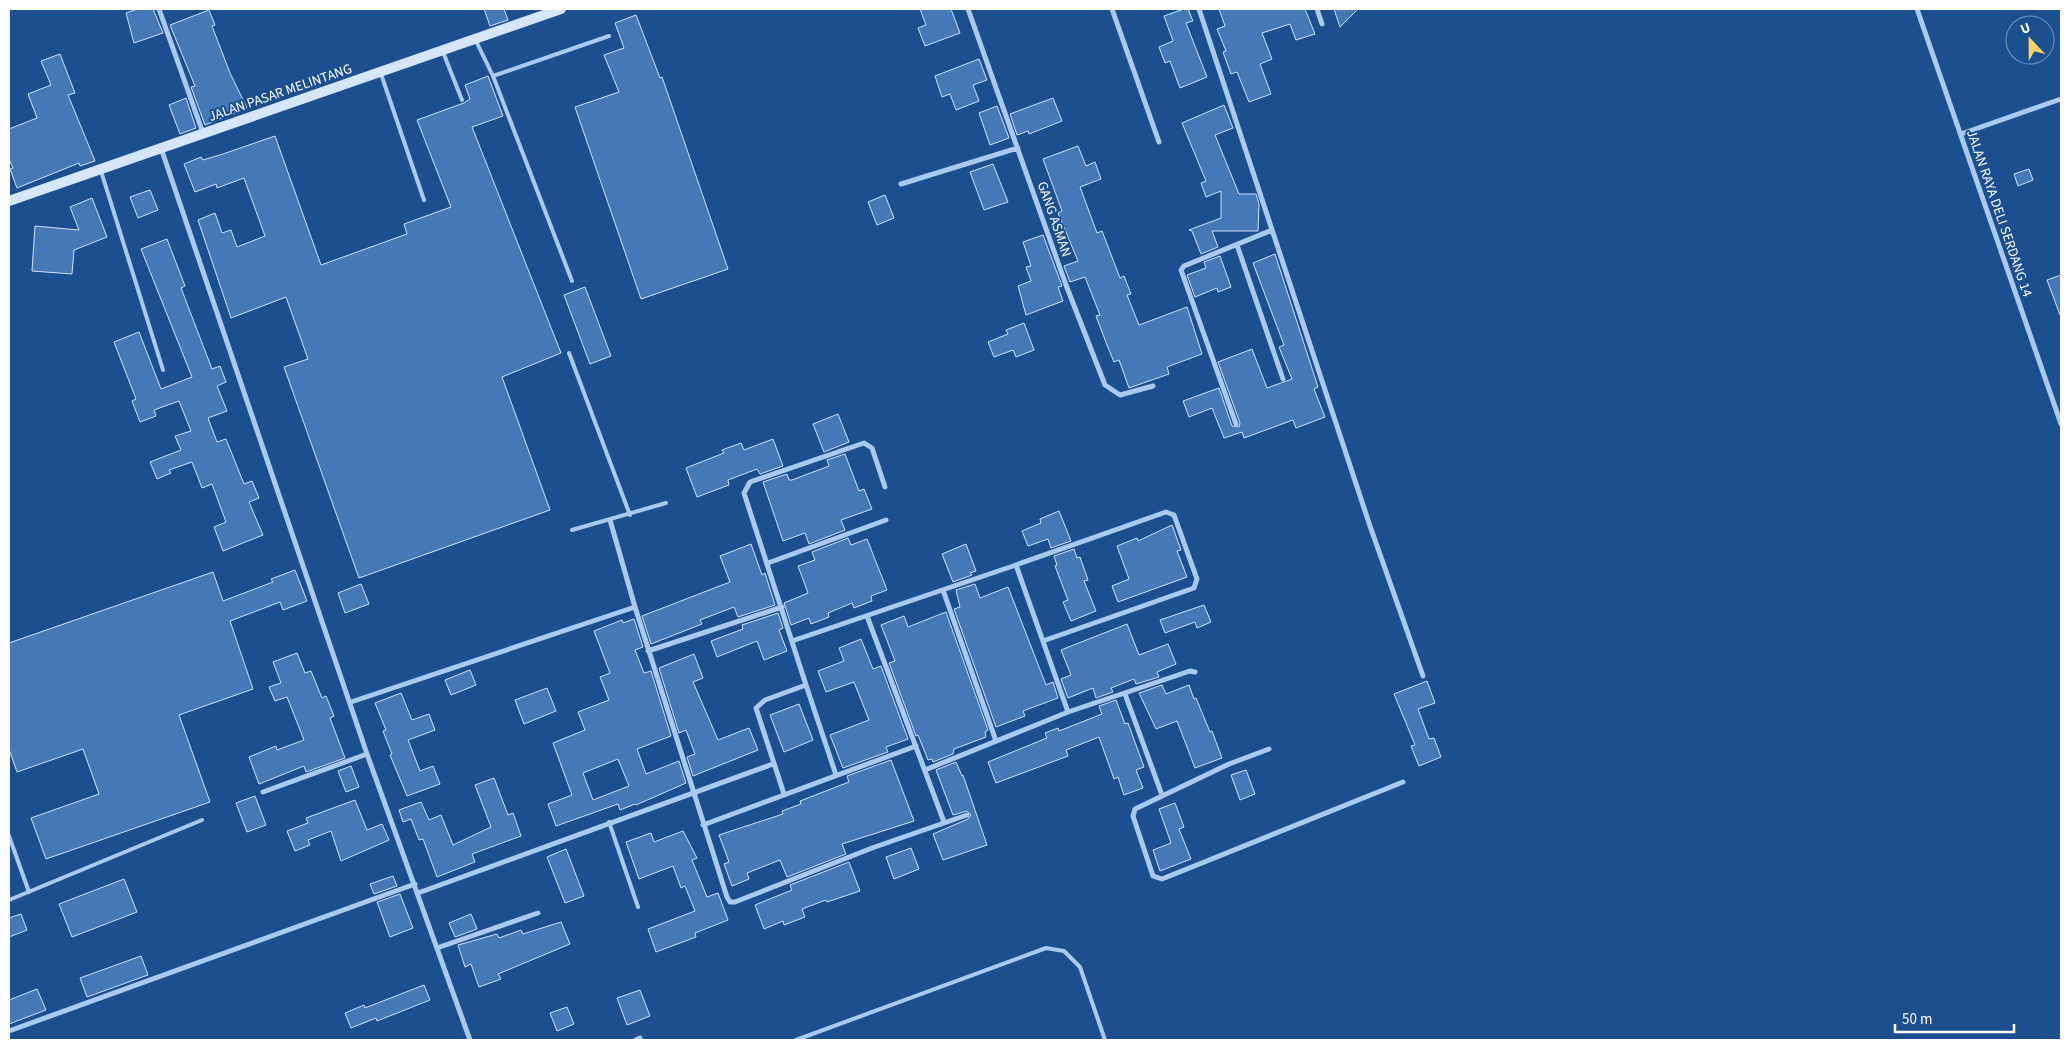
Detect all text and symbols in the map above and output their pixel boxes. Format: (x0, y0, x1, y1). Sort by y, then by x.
north arrow (2005, 15, 2055, 65)
text: U (2017, 18, 2034, 40)
street label: JALAN PASAR MELINTANG (206, 59, 355, 127)
street label: JALAN RAYA DELI SERDANG 14 (1961, 127, 2037, 300)
street label: GANG ASMAN (1032, 179, 1076, 260)
scale bar (1895, 1002, 2014, 1034)
text: 50 m (1902, 1009, 1932, 1030)

